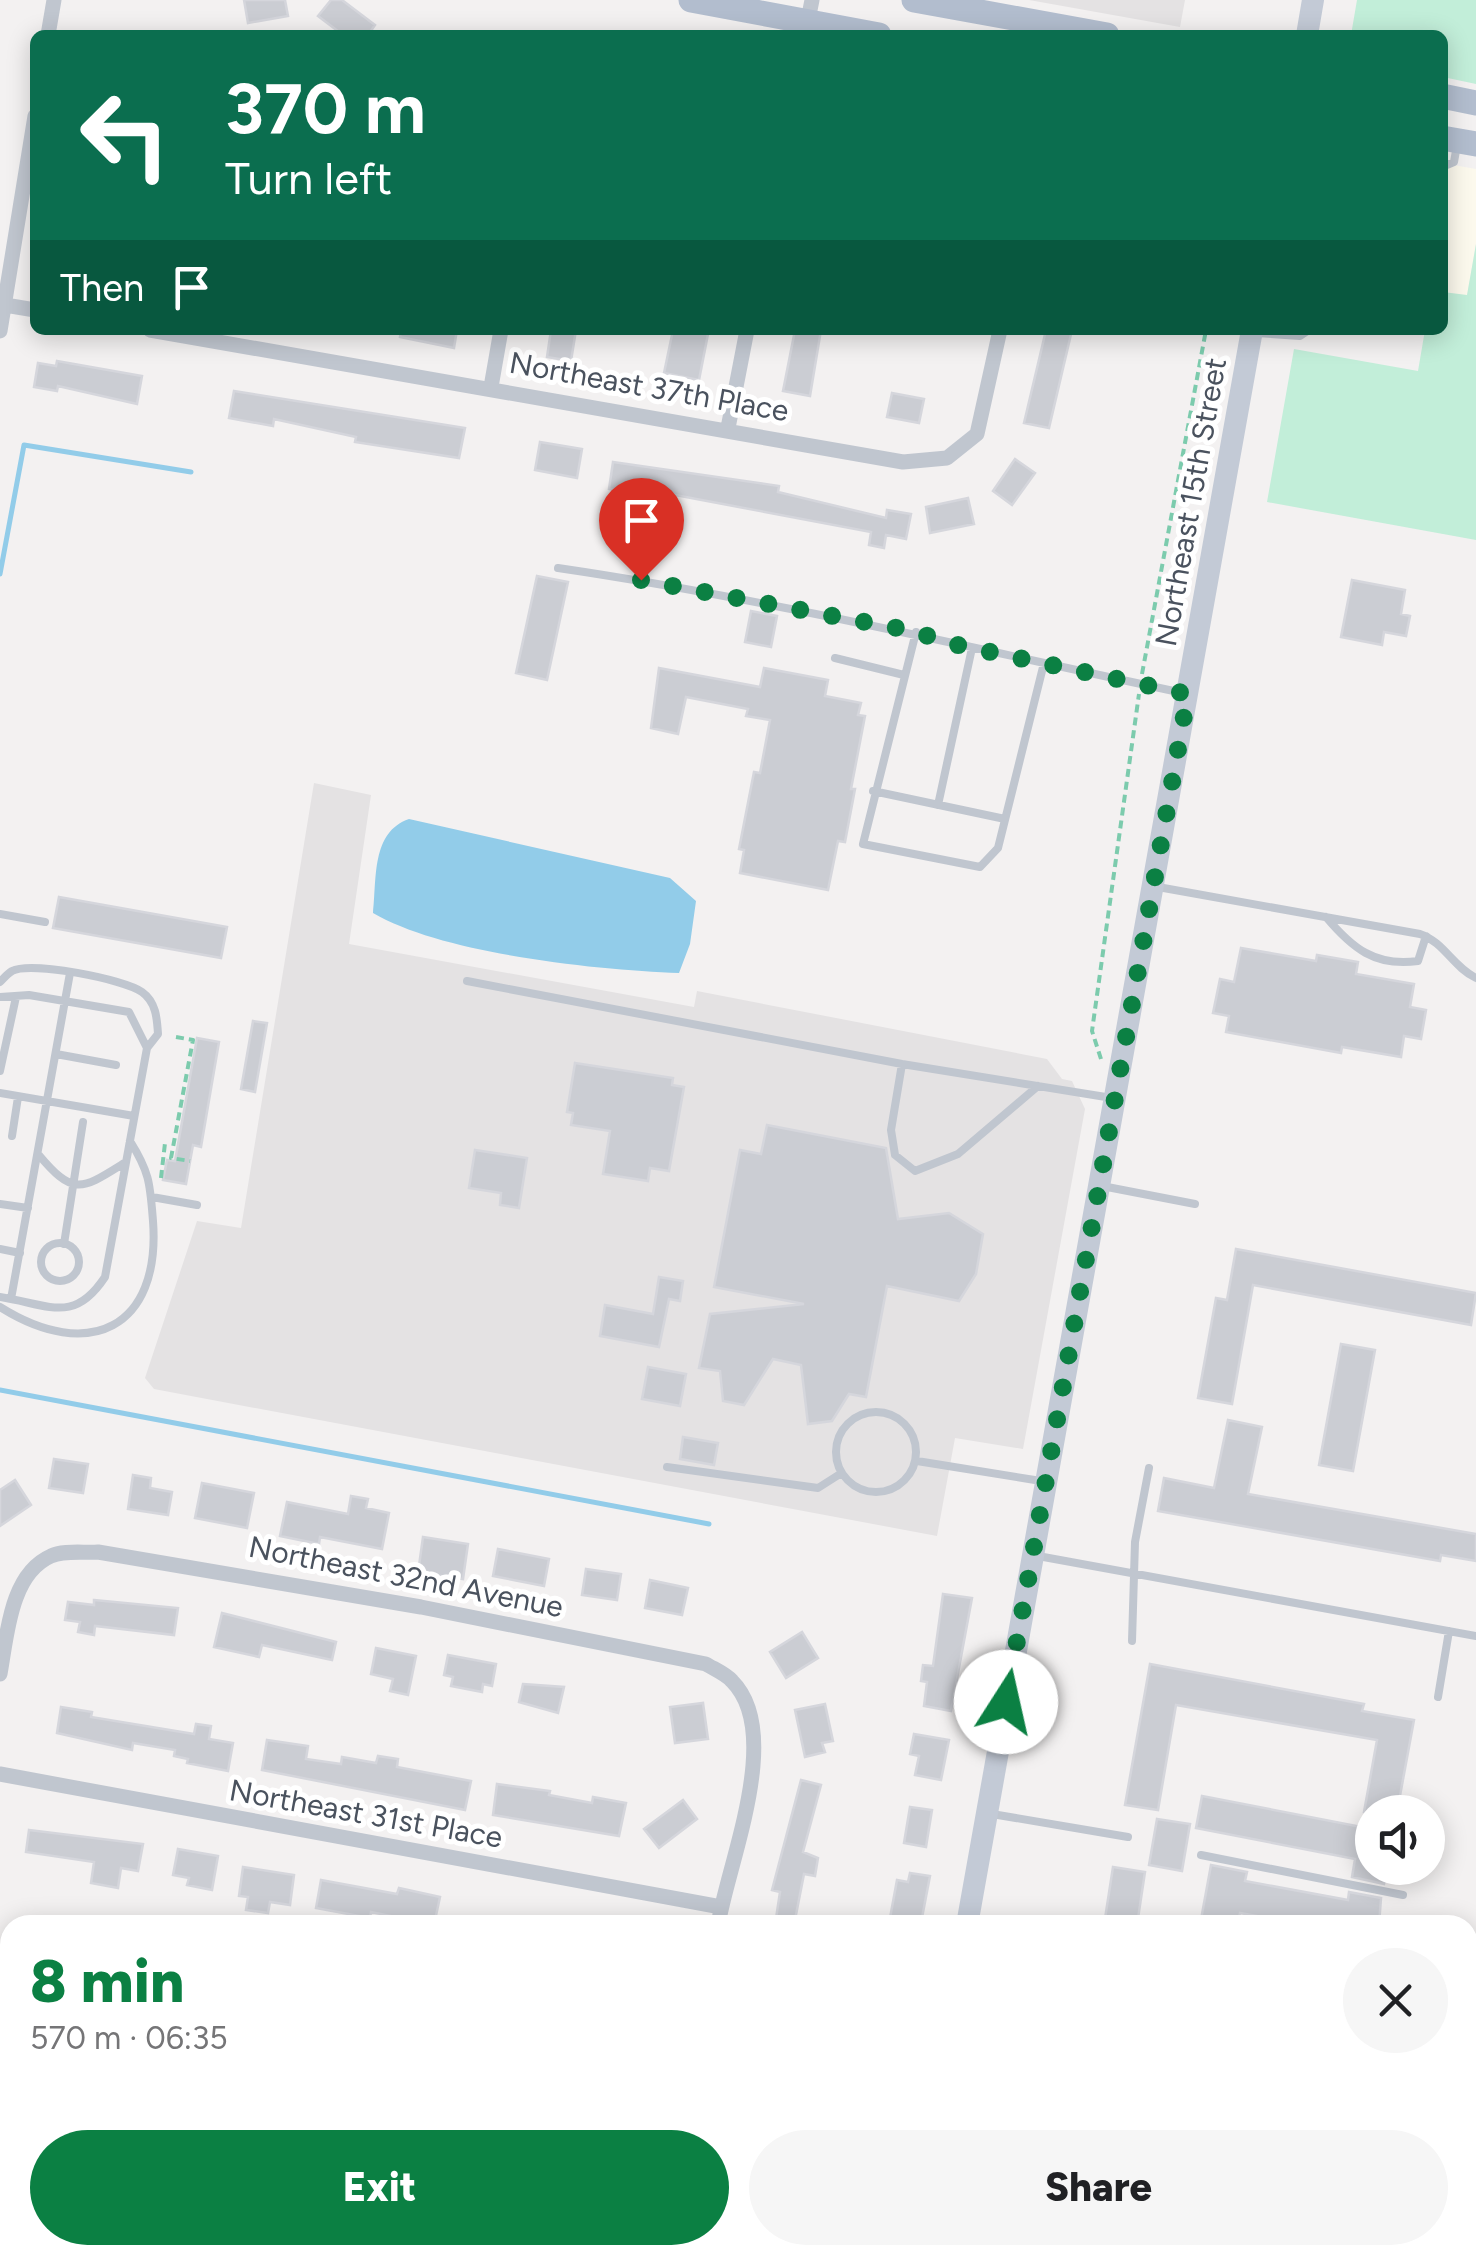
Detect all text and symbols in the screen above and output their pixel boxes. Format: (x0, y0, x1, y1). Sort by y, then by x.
text: 370 m (225, 66, 426, 151)
icon: left (60, 70, 190, 200)
text: Turn left (225, 151, 392, 205)
icon: arrive (164, 260, 219, 315)
text: Then (60, 265, 144, 311)
street label: Northeast 37th Place (506, 344, 792, 429)
street label: Northeast 15th Street (1147, 355, 1234, 649)
pin (599, 478, 684, 581)
icon: arrive (614, 493, 669, 548)
street label: Northeast 32nd Avenue (246, 1528, 566, 1625)
position arrow (954, 1650, 1058, 1754)
street label: Northeast 31st Place (227, 1771, 505, 1856)
map controls (1355, 1795, 1445, 1885)
button: sound (1355, 1795, 1445, 1885)
text: 8 min (30, 1945, 185, 2017)
button: close (1343, 1948, 1448, 2053)
text: 570 m · 06:35 (30, 2019, 228, 2057)
button: Exit (30, 2130, 729, 2245)
button: Share (749, 2130, 1448, 2245)

